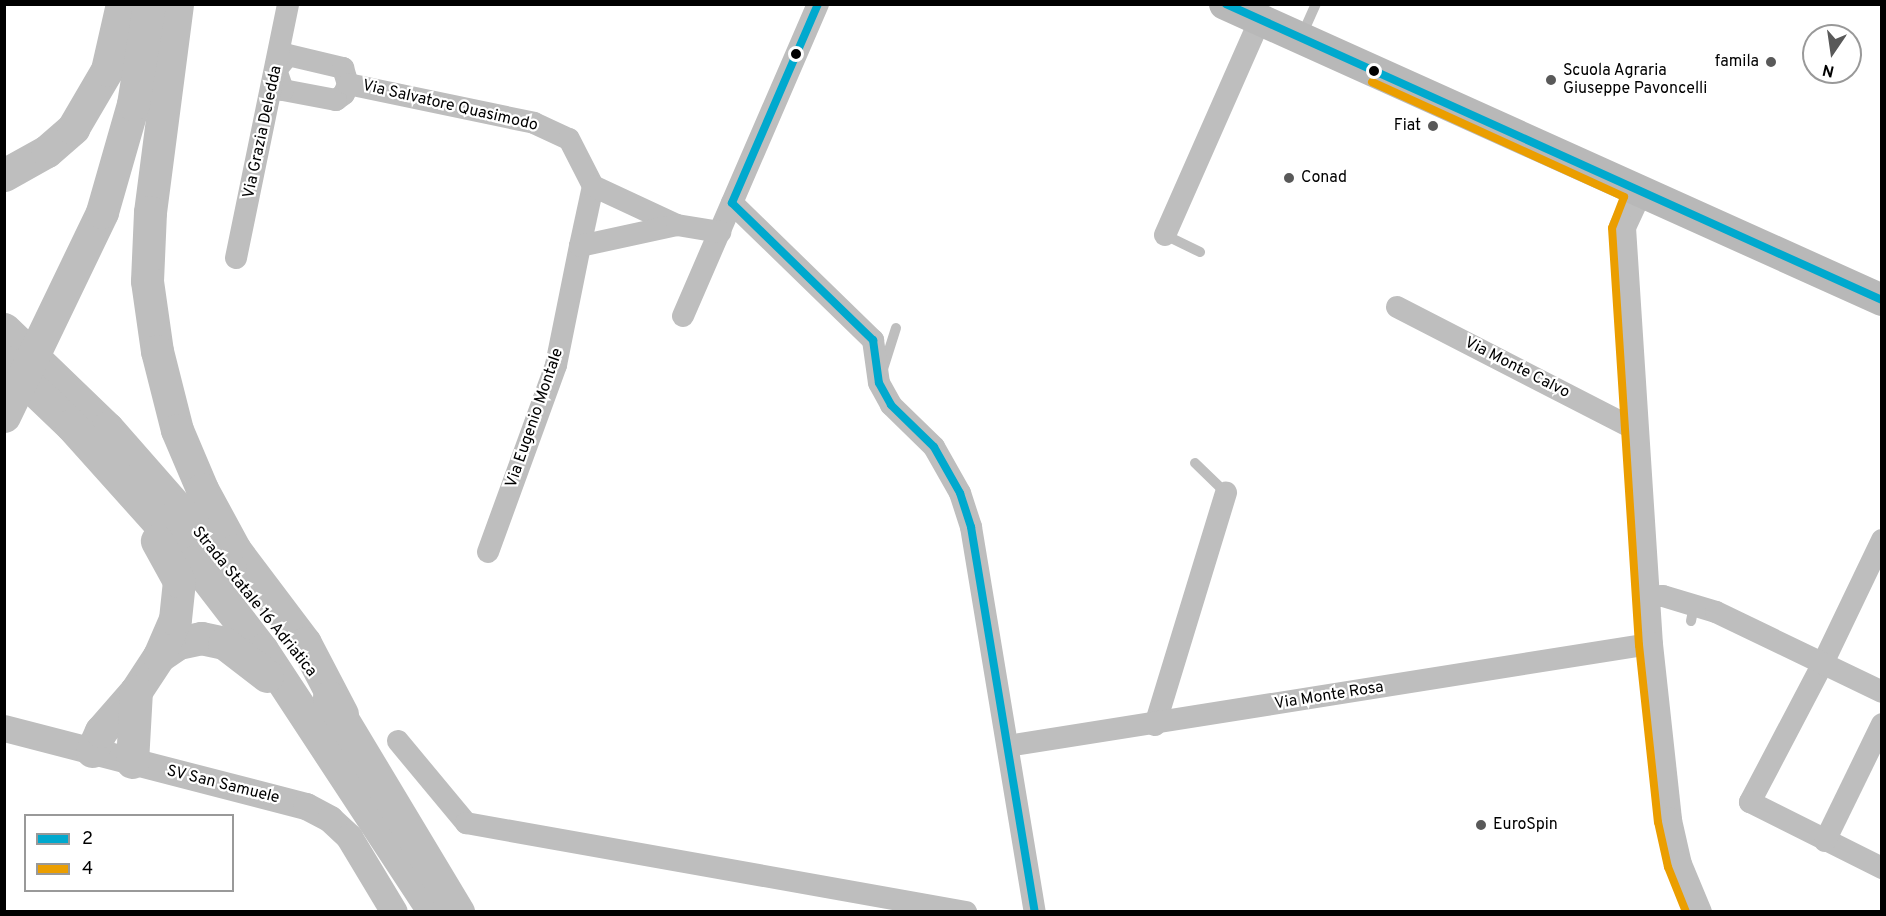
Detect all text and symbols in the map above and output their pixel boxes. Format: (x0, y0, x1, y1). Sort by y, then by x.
north arrow (1802, 24, 1862, 84)
unlabelled marker (790, 48, 802, 60)
place label: famila (1715, 52, 1759, 72)
marker: famila (1764, 55, 1778, 69)
text: N (1821, 59, 1836, 81)
place label: Scuola Agraria Giuseppe Pavoncelli (1563, 61, 1707, 99)
street label: Via Grazia Deledda (240, 64, 286, 200)
unlabelled marker (1368, 65, 1380, 77)
marker: Scuola Agraria Giuseppe Pavoncelli (1544, 73, 1558, 87)
street label: Via Salvatore Quasimodo (360, 76, 540, 136)
place label: Fiat (1394, 116, 1421, 136)
marker: Fiat (1426, 119, 1440, 133)
place label: Conad (1301, 168, 1347, 188)
marker: Conad (1282, 171, 1296, 185)
street label: Via Monte Calvo (1461, 333, 1573, 403)
street label: Via Eugenio Montale (502, 346, 568, 490)
street label: Strada Statale 16 Adriatica (187, 523, 321, 681)
street label: Via Monte Rosa (1273, 678, 1385, 714)
street label: SV San Samuele (164, 762, 282, 808)
legend (24, 814, 234, 892)
place label: EuroSpin (1493, 815, 1558, 835)
marker: EuroSpin (1474, 818, 1488, 832)
text: 2 (82, 828, 93, 851)
text: 4 (82, 858, 93, 881)

